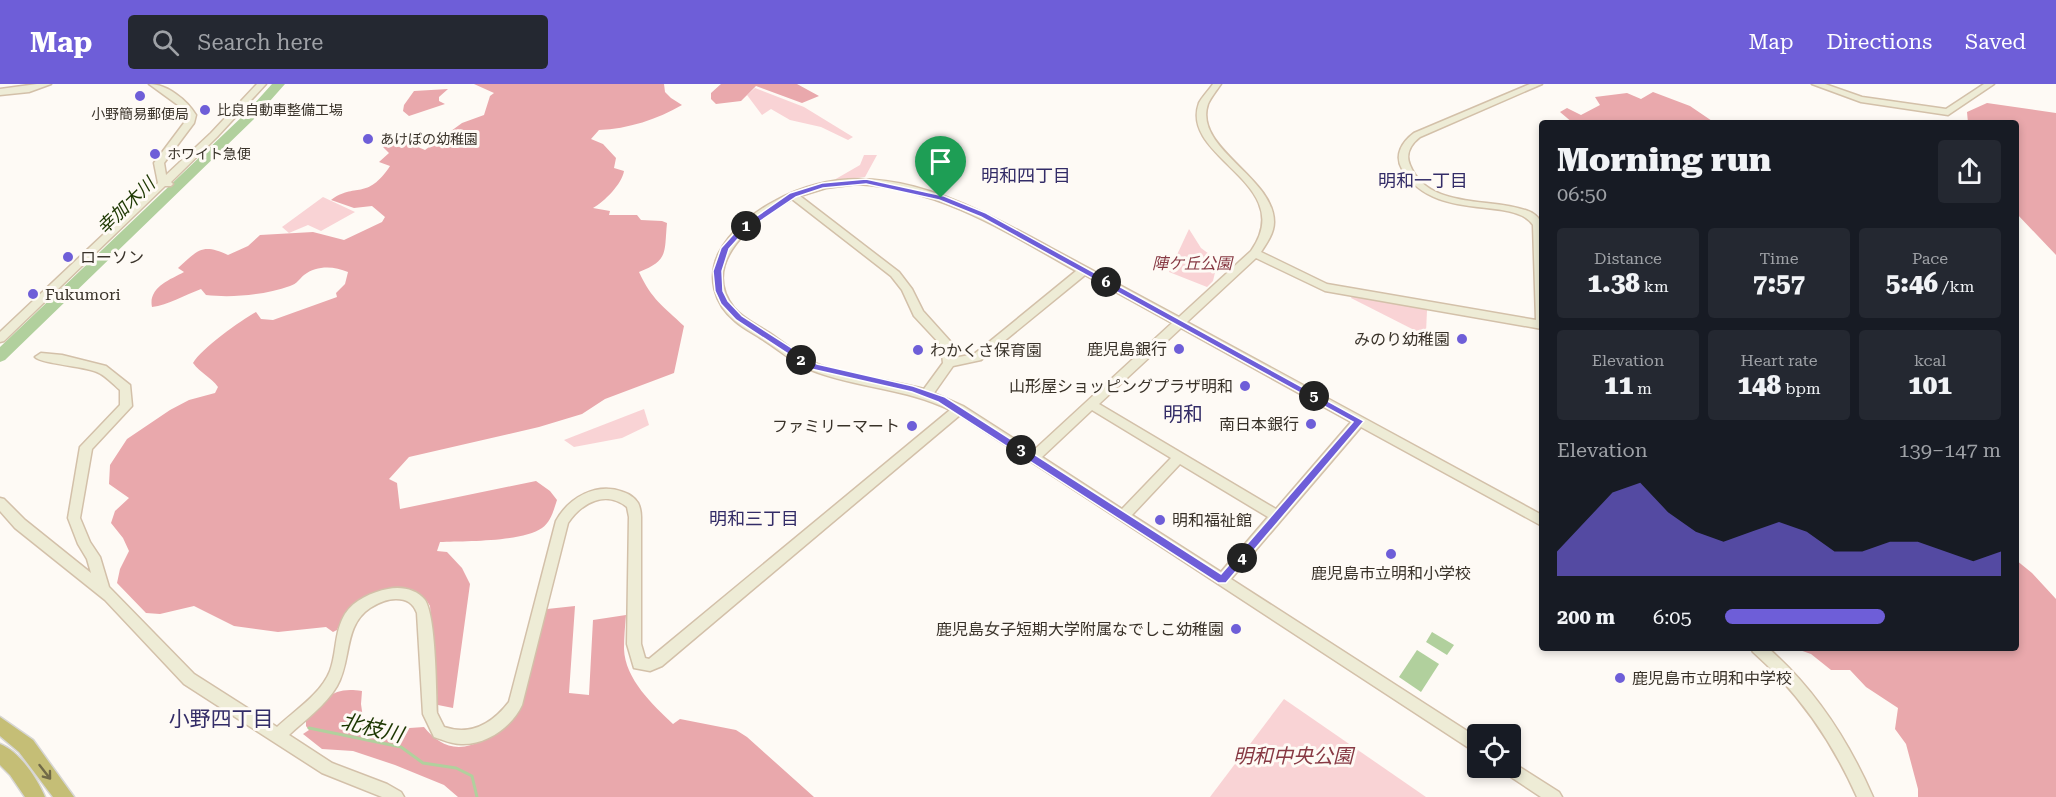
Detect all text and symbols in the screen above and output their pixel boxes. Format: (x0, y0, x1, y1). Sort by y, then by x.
search box (128, 15, 548, 69)
text: Map (30, 26, 92, 59)
icon: search (149, 26, 182, 59)
text: Search here (197, 30, 323, 55)
text: Map (1749, 30, 1793, 54)
text: Directions (1826, 30, 1932, 54)
text: Saved (1965, 30, 2026, 54)
marker: 小野簡易郵便局 (133, 89, 147, 103)
place label: 比良自動車整備工場 (217, 102, 343, 118)
marker: 比良自動車整備工場 (198, 103, 212, 117)
place label: 小野簡易郵便局 (91, 106, 189, 122)
place label: あけぼの幼稚園 (380, 131, 478, 147)
marker: あけぼの幼稚園 (361, 132, 375, 146)
pin (915, 136, 966, 198)
text: Morning run (1557, 140, 1771, 179)
button: share (1938, 140, 2001, 203)
icon: arrive (924, 145, 957, 178)
place label: ホワイト急便 (167, 146, 251, 162)
marker: ホワイト急便 (148, 147, 162, 161)
district label: 明和四丁目 (981, 165, 1071, 186)
district label: 明和一丁目 (1378, 170, 1468, 191)
water label: 幸加木川 (92, 172, 160, 238)
text: 06:50 (1557, 182, 1607, 206)
pin: 1 (731, 211, 761, 241)
text: 1 (742, 216, 750, 235)
place label: ローソン (80, 248, 144, 267)
text: Distance (1594, 249, 1662, 268)
text: Time (1759, 249, 1799, 268)
text: Pace (1912, 249, 1948, 268)
marker: ローソン (61, 250, 75, 264)
park label: 陣ケ丘公園 (1152, 254, 1234, 273)
pin: 6 (1091, 267, 1121, 297)
text: 1.38 (1587, 268, 1640, 298)
text: 7:57 (1753, 268, 1805, 298)
text: 5:46 (1886, 268, 1938, 298)
text: 6 (1102, 272, 1110, 291)
text: km (1640, 277, 1669, 296)
text: /km (1938, 277, 1974, 296)
place label: Fukumori (45, 285, 121, 304)
marker: Fukumori (26, 287, 40, 301)
place label: みのり幼稚園 (1354, 330, 1450, 349)
marker: みのり幼稚園 (1455, 332, 1469, 346)
place label: 鹿児島銀行 (1087, 340, 1167, 359)
place label: わかくさ保育園 (930, 341, 1042, 360)
marker: 鹿児島銀行 (1172, 342, 1186, 356)
marker: わかくさ保育園 (911, 343, 925, 357)
pin: 2 (786, 345, 816, 375)
text: 2 (797, 350, 805, 369)
text: Elevation (1592, 351, 1664, 370)
text: Heart rate (1741, 351, 1817, 370)
text: kcal (1914, 351, 1946, 370)
text: 11 (1604, 370, 1633, 400)
text: 148 (1737, 370, 1781, 400)
text: 101 (1908, 370, 1952, 400)
place label: 山形屋ショッピングプラザ明和 (1009, 377, 1233, 396)
marker: 山形屋ショッピングプラザ明和 (1238, 379, 1252, 393)
text: m (1633, 379, 1652, 398)
text: bpm (1781, 379, 1821, 398)
pin: 5 (1299, 381, 1329, 411)
text: 5 (1310, 386, 1318, 405)
district label: 明和 (1163, 402, 1203, 426)
place label: 南日本銀行 (1219, 415, 1299, 434)
place label: ファミリーマート (772, 417, 900, 436)
marker: 南日本銀行 (1304, 417, 1318, 431)
marker: ファミリーマート (905, 419, 919, 433)
pin: 3 (1006, 435, 1036, 465)
text: Elevation (1557, 438, 1648, 462)
text: 139–147 m (1898, 438, 2001, 462)
text: 3 (1017, 440, 1025, 459)
district label: 明和三丁目 (709, 508, 799, 529)
place label: 明和福祉館 (1172, 511, 1252, 530)
marker: 明和福祉館 (1153, 513, 1167, 527)
pin: 4 (1227, 543, 1257, 573)
marker: 鹿児島市立明和小学校 (1384, 547, 1398, 561)
text: 4 (1238, 548, 1246, 567)
place label: 鹿児島市立明和小学校 (1311, 564, 1471, 583)
text: 200 m (1557, 605, 1615, 629)
text: 6:05 (1653, 605, 1692, 629)
place label: 鹿児島女子短期大学附属なでしこ幼稚園 (936, 620, 1224, 639)
marker: 鹿児島女子短期大学附属なでしこ幼稚園 (1229, 622, 1243, 636)
place label: 鹿児島市立明和中学校 (1632, 669, 1792, 688)
marker: 鹿児島市立明和中学校 (1613, 671, 1627, 685)
district label: 小野四丁目 (169, 707, 274, 731)
water label: 北枝川 (339, 709, 407, 748)
map controls (1467, 724, 1521, 778)
button: locate (1467, 724, 1521, 778)
park label: 明和中央公園 (1233, 744, 1356, 768)
one-way arrow (39, 763, 52, 779)

